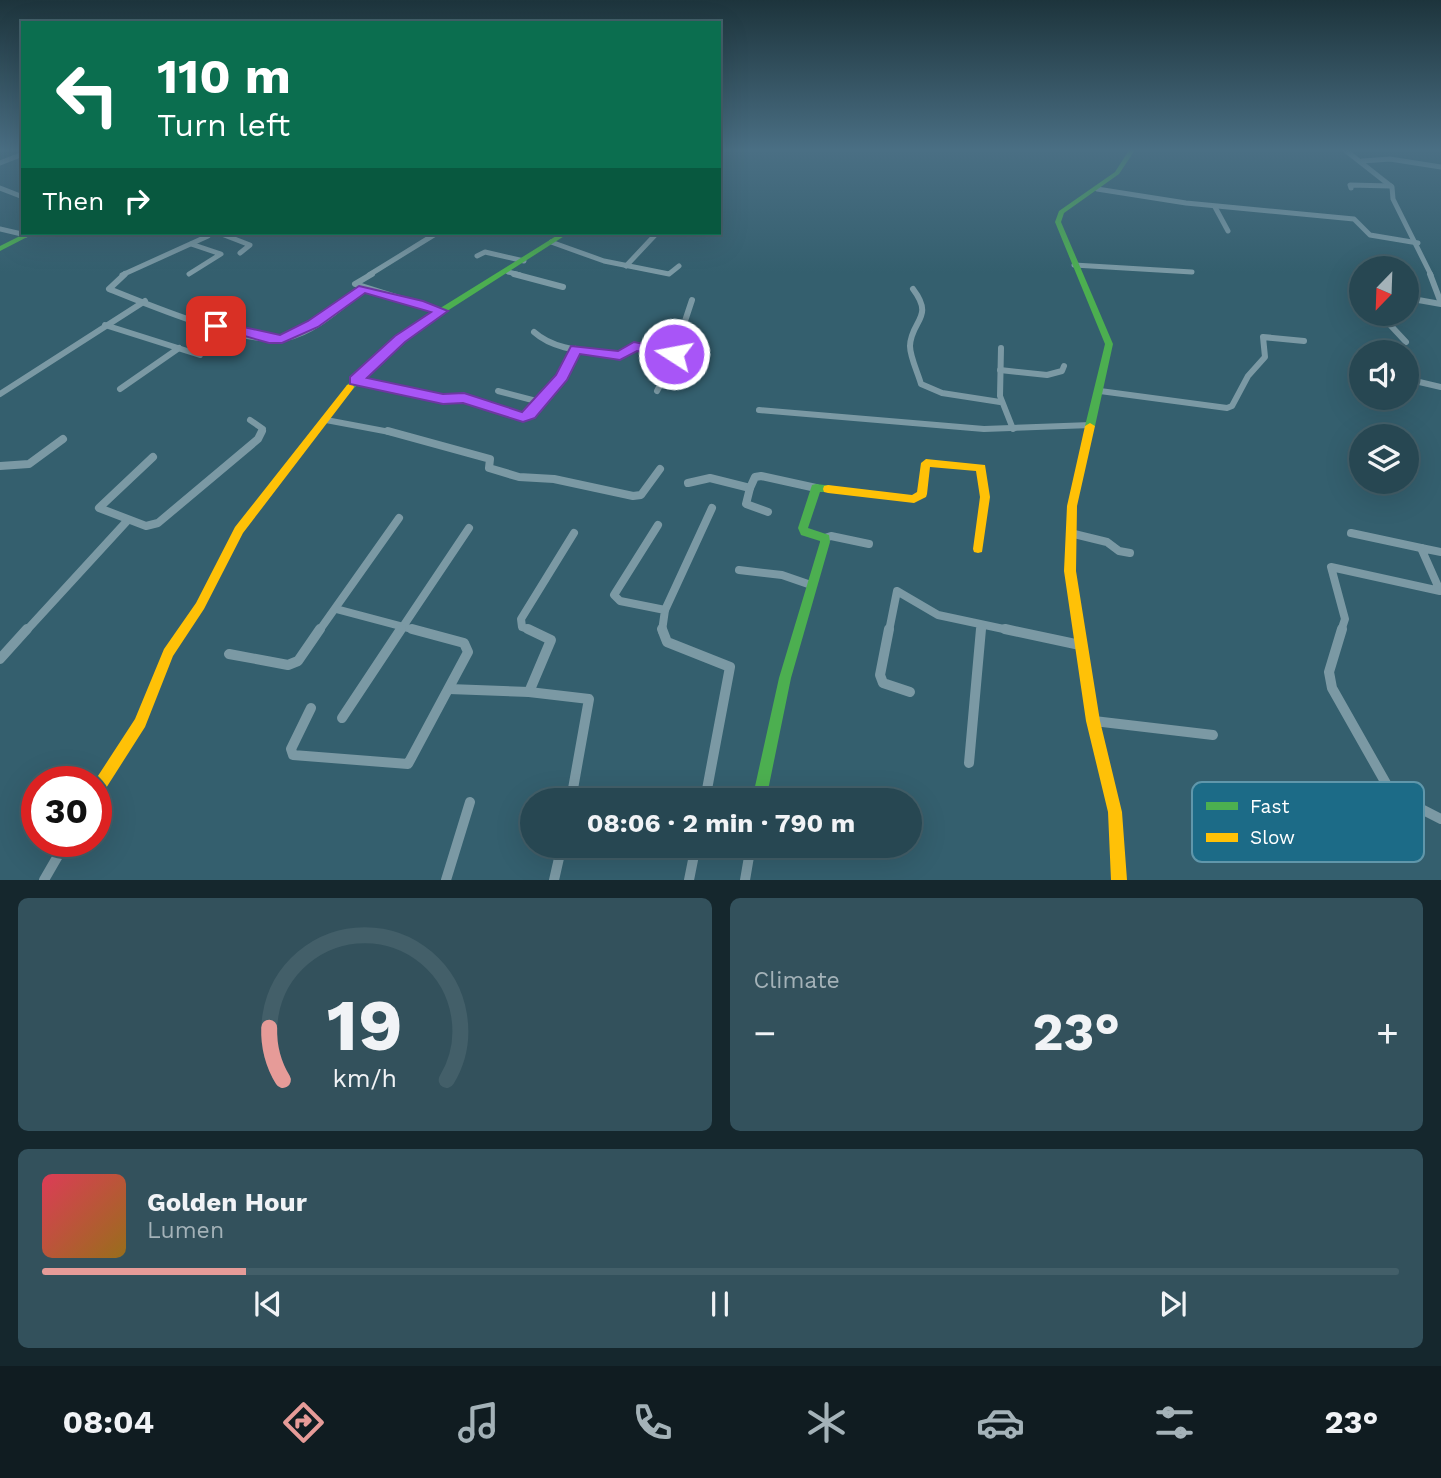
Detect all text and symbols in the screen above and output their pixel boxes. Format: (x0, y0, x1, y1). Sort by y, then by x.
text: 110 m (157, 47, 291, 105)
icon: left (42, 49, 133, 140)
text: Turn left (157, 106, 290, 144)
icon: right (118, 182, 156, 220)
text: Then (42, 186, 104, 216)
north arrow (1349, 256, 1419, 326)
map controls (1349, 256, 1419, 494)
pin (186, 296, 246, 356)
icon: arrive (197, 307, 235, 345)
position arrow (637, 317, 711, 391)
button: sound (1349, 340, 1419, 410)
button: layers (1349, 424, 1419, 494)
speed limit sign: 30 (21, 766, 112, 857)
legend (1192, 782, 1424, 862)
text: Fast (1250, 795, 1289, 818)
text: 08:06 · 2 min · 790 m (587, 808, 855, 838)
text: Slow (1250, 826, 1295, 849)
text: Climate (754, 967, 840, 994)
text: 19 (327, 983, 403, 1069)
text: 23° (1032, 1002, 1120, 1063)
text: − (754, 1011, 776, 1055)
text: + (1376, 1011, 1399, 1055)
text: km/h (333, 1064, 397, 1093)
text: Golden Hour (147, 1187, 307, 1217)
text: Lumen (147, 1217, 224, 1244)
icon: previous (249, 1285, 287, 1323)
icon: pause (701, 1285, 739, 1323)
icon: next (1154, 1285, 1192, 1323)
icon: directions (279, 1398, 328, 1447)
icon: music (454, 1398, 503, 1447)
icon: phone (628, 1398, 677, 1447)
icon: climate (802, 1398, 851, 1447)
icon: car (976, 1398, 1025, 1447)
icon: filters (1150, 1398, 1199, 1447)
text: 08:04 (63, 1403, 154, 1441)
text: 23° (1324, 1403, 1378, 1441)

